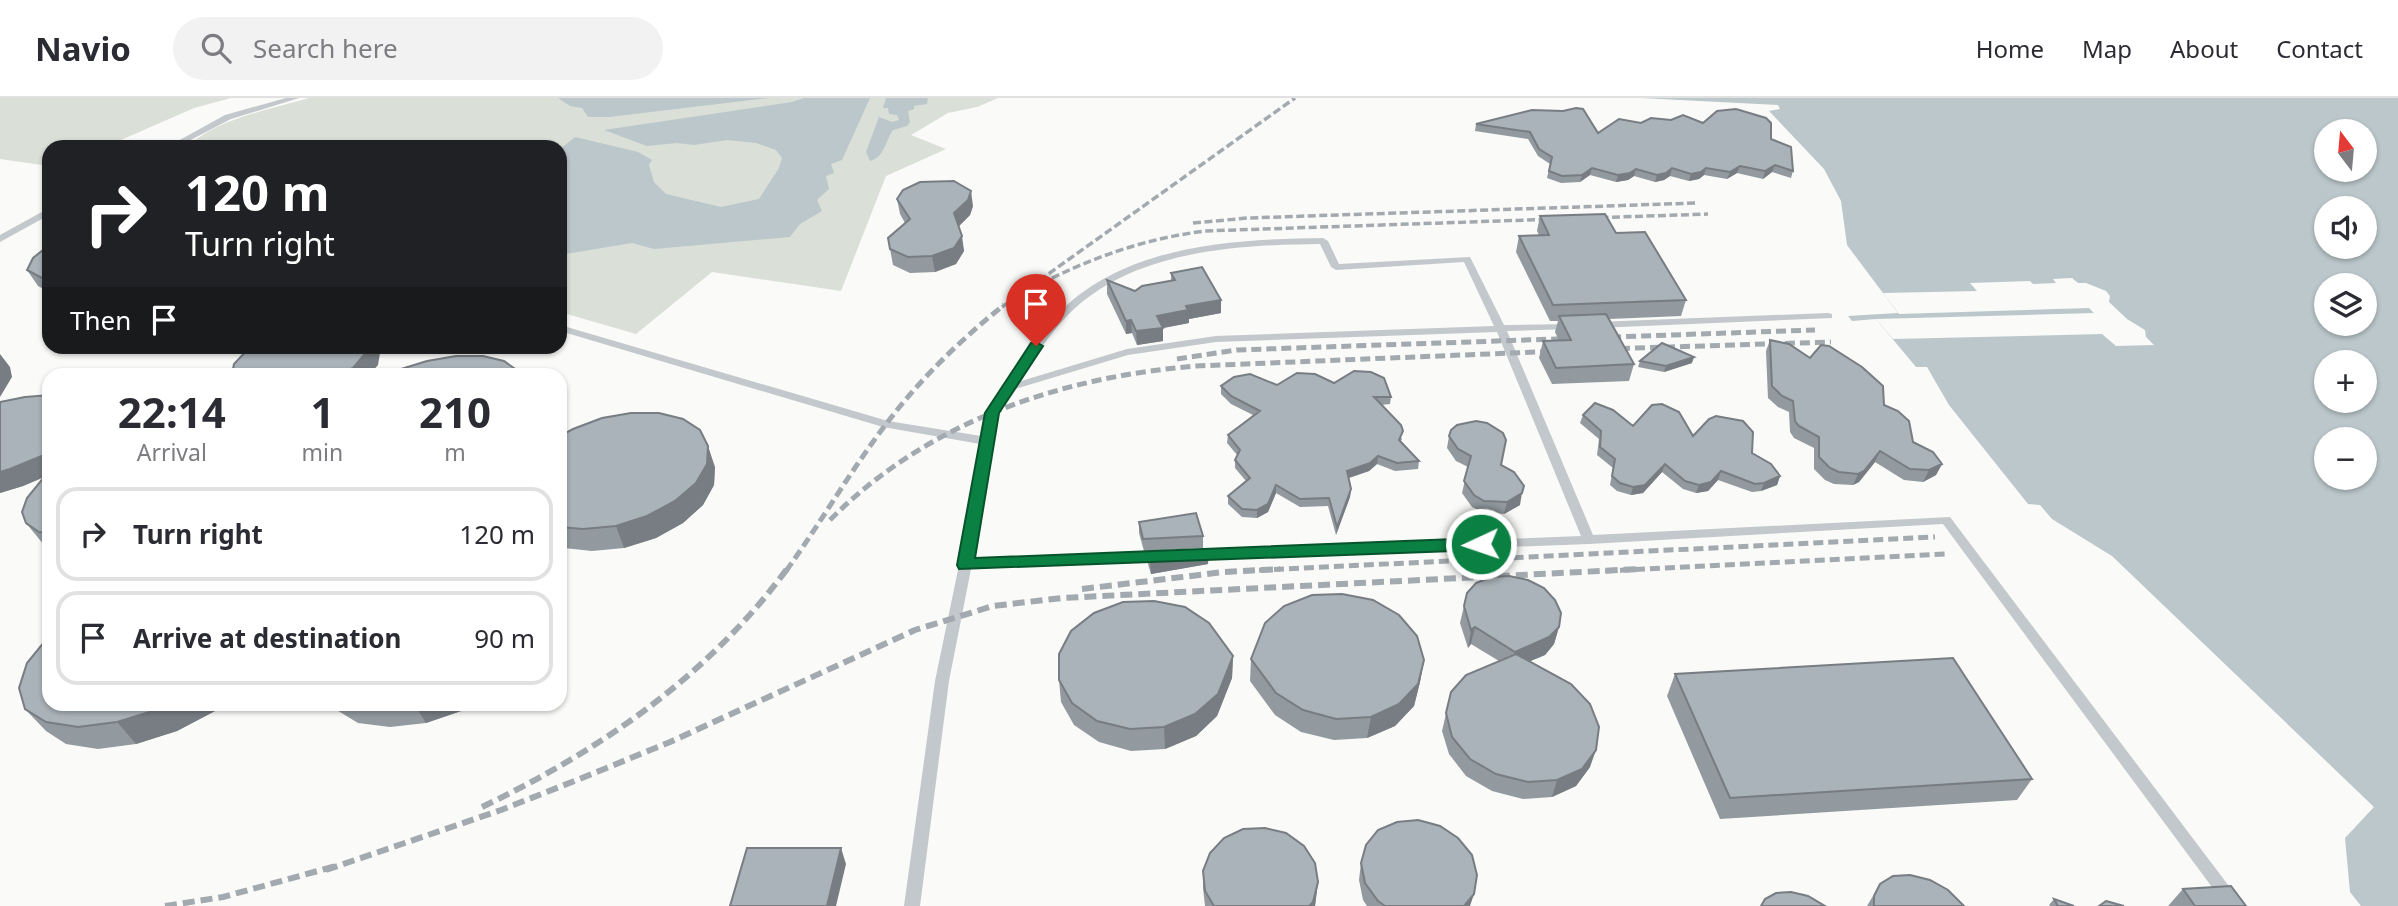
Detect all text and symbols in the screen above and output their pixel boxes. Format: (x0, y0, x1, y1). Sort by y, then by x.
search box (173, 17, 663, 80)
text: Navio (35, 26, 131, 71)
icon: search (197, 29, 235, 67)
text: Search here (253, 30, 398, 66)
text: Home (1976, 32, 2044, 65)
text: Map (2082, 32, 2132, 65)
text: About (2170, 32, 2238, 65)
text: Contact (2276, 32, 2363, 65)
north arrow (2314, 119, 2376, 182)
map controls (2314, 119, 2377, 490)
text: 120 m (185, 159, 330, 225)
icon: right (70, 168, 161, 259)
button: sound (2314, 196, 2377, 259)
text: Turn right (185, 222, 335, 265)
button: layers (2314, 273, 2377, 336)
pin (1006, 274, 1066, 346)
icon: arrive (1017, 285, 1055, 323)
icon: arrive (145, 301, 183, 339)
text: Then (70, 302, 131, 338)
button: + (2314, 350, 2377, 413)
text: 22:14 (118, 383, 226, 440)
text: 1 (310, 383, 334, 440)
text: 210 (419, 383, 491, 440)
button: − (2314, 427, 2377, 490)
text: Arrival (137, 436, 207, 468)
text: min (302, 436, 343, 468)
text: m (444, 436, 466, 468)
position arrow (1444, 507, 1518, 581)
icon: right (74, 515, 112, 553)
text: Turn right (133, 516, 263, 552)
text: 120 m (459, 516, 535, 552)
icon: arrive (74, 619, 112, 657)
text: Arrive at destination (133, 620, 402, 656)
text: 90 m (474, 620, 535, 656)

